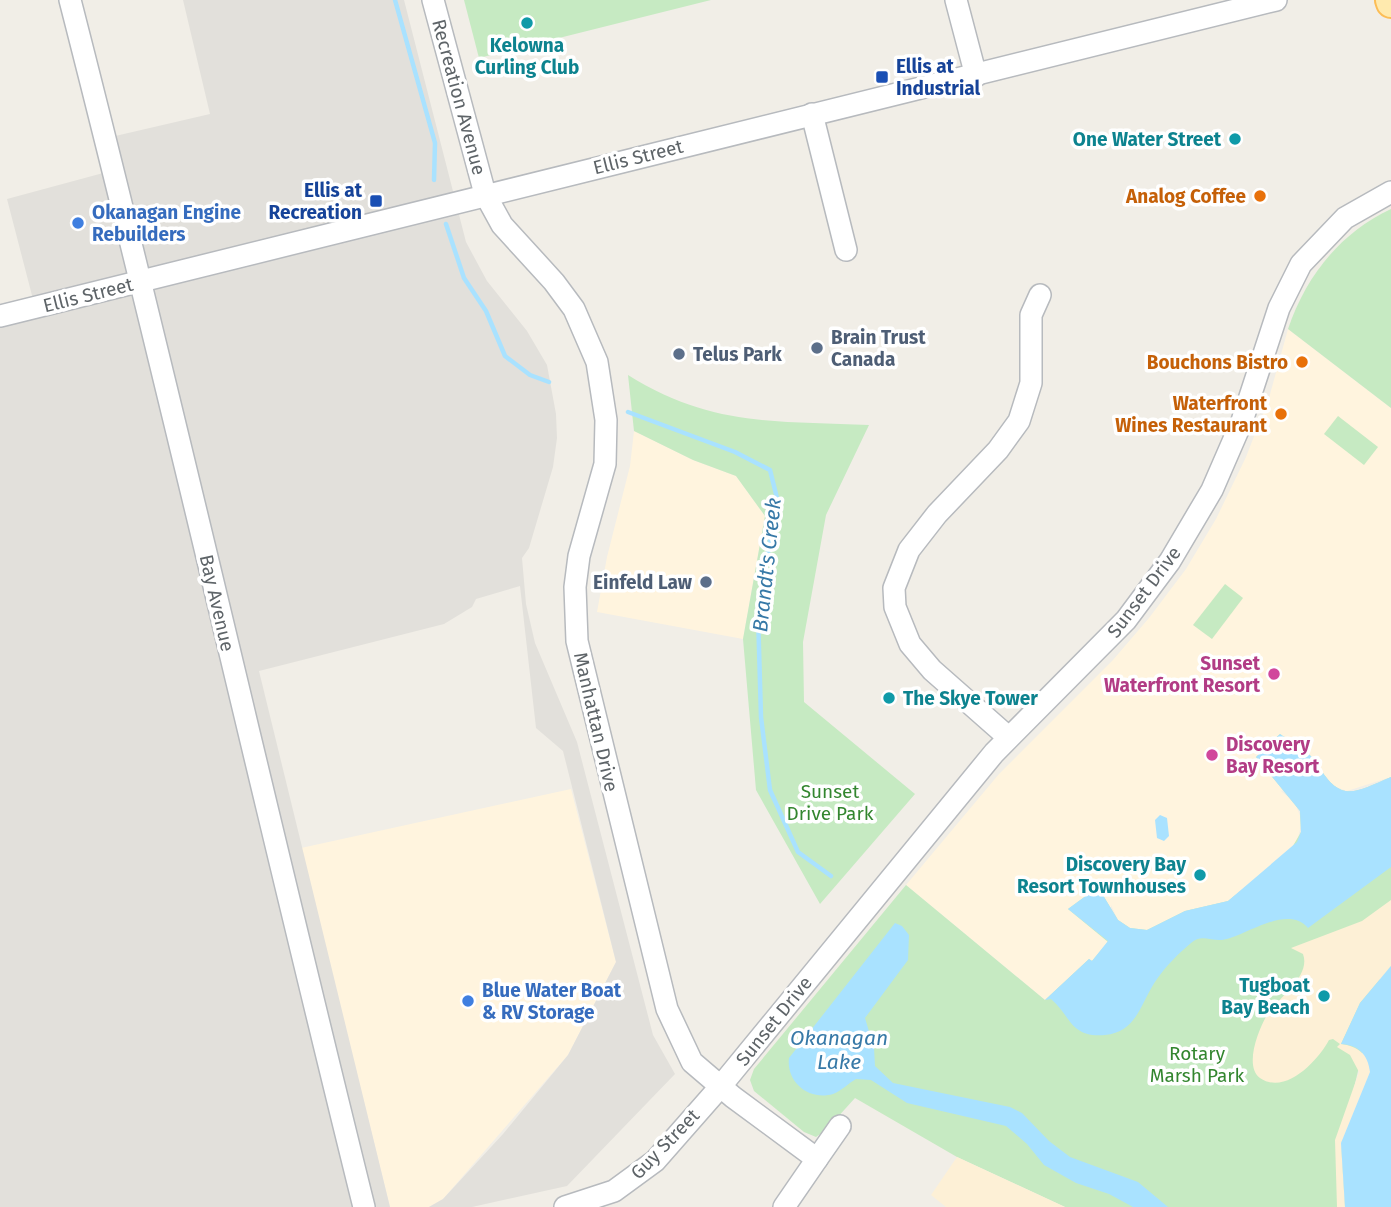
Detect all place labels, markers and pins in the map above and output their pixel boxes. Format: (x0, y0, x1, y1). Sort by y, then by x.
marker: Kelowna Curling Club (519, 15, 535, 31)
place label: Kelowna Curling Club (475, 34, 579, 79)
place label: Ellis at Industrial (896, 55, 981, 100)
marker: Ellis at Industrial (874, 69, 890, 85)
place label: One Water Street (1073, 128, 1222, 151)
marker: One Water Street (1227, 131, 1243, 147)
place label: Ellis at Recreation (268, 179, 363, 224)
place label: Analog Coffee (1125, 185, 1246, 208)
marker: Analog Coffee (1252, 188, 1268, 204)
marker: Ellis at Recreation (368, 193, 384, 209)
place label: Okanagan Engine Rebuilders (92, 201, 241, 246)
marker: Okanagan Engine Rebuilders (70, 215, 86, 231)
place label: Brain Trust Canada (831, 326, 926, 371)
marker: Brain Trust Canada (809, 340, 825, 356)
place label: Telus Park (693, 343, 782, 366)
marker: Telus Park (671, 346, 687, 362)
place label: Bouchons Bistro (1147, 351, 1288, 374)
marker: Bouchons Bistro (1294, 354, 1310, 370)
place label: Waterfront Wines Restaurant (1115, 392, 1268, 437)
marker: Waterfront Wines Restaurant (1273, 406, 1289, 422)
place label: Einfeld Law (593, 571, 693, 594)
marker: Einfeld Law (698, 574, 714, 590)
place label: Sunset Waterfront Resort (1104, 652, 1261, 697)
marker: Sunset Waterfront Resort (1266, 666, 1282, 682)
place label: The Skye Tower (903, 687, 1038, 710)
marker: The Skye Tower (881, 690, 897, 706)
place label: Discovery Bay Resort (1226, 733, 1320, 778)
marker: Discovery Bay Resort (1204, 747, 1220, 763)
place label: Discovery Bay Resort Townhouses (1017, 853, 1186, 898)
marker: Discovery Bay Resort Townhouses (1192, 867, 1208, 883)
place label: Tugboat Bay Beach (1221, 974, 1311, 1019)
place label: Blue Water Boat & RV Storage (482, 979, 622, 1024)
marker: Tugboat Bay Beach (1316, 988, 1332, 1004)
marker: Blue Water Boat & RV Storage (460, 993, 476, 1009)

